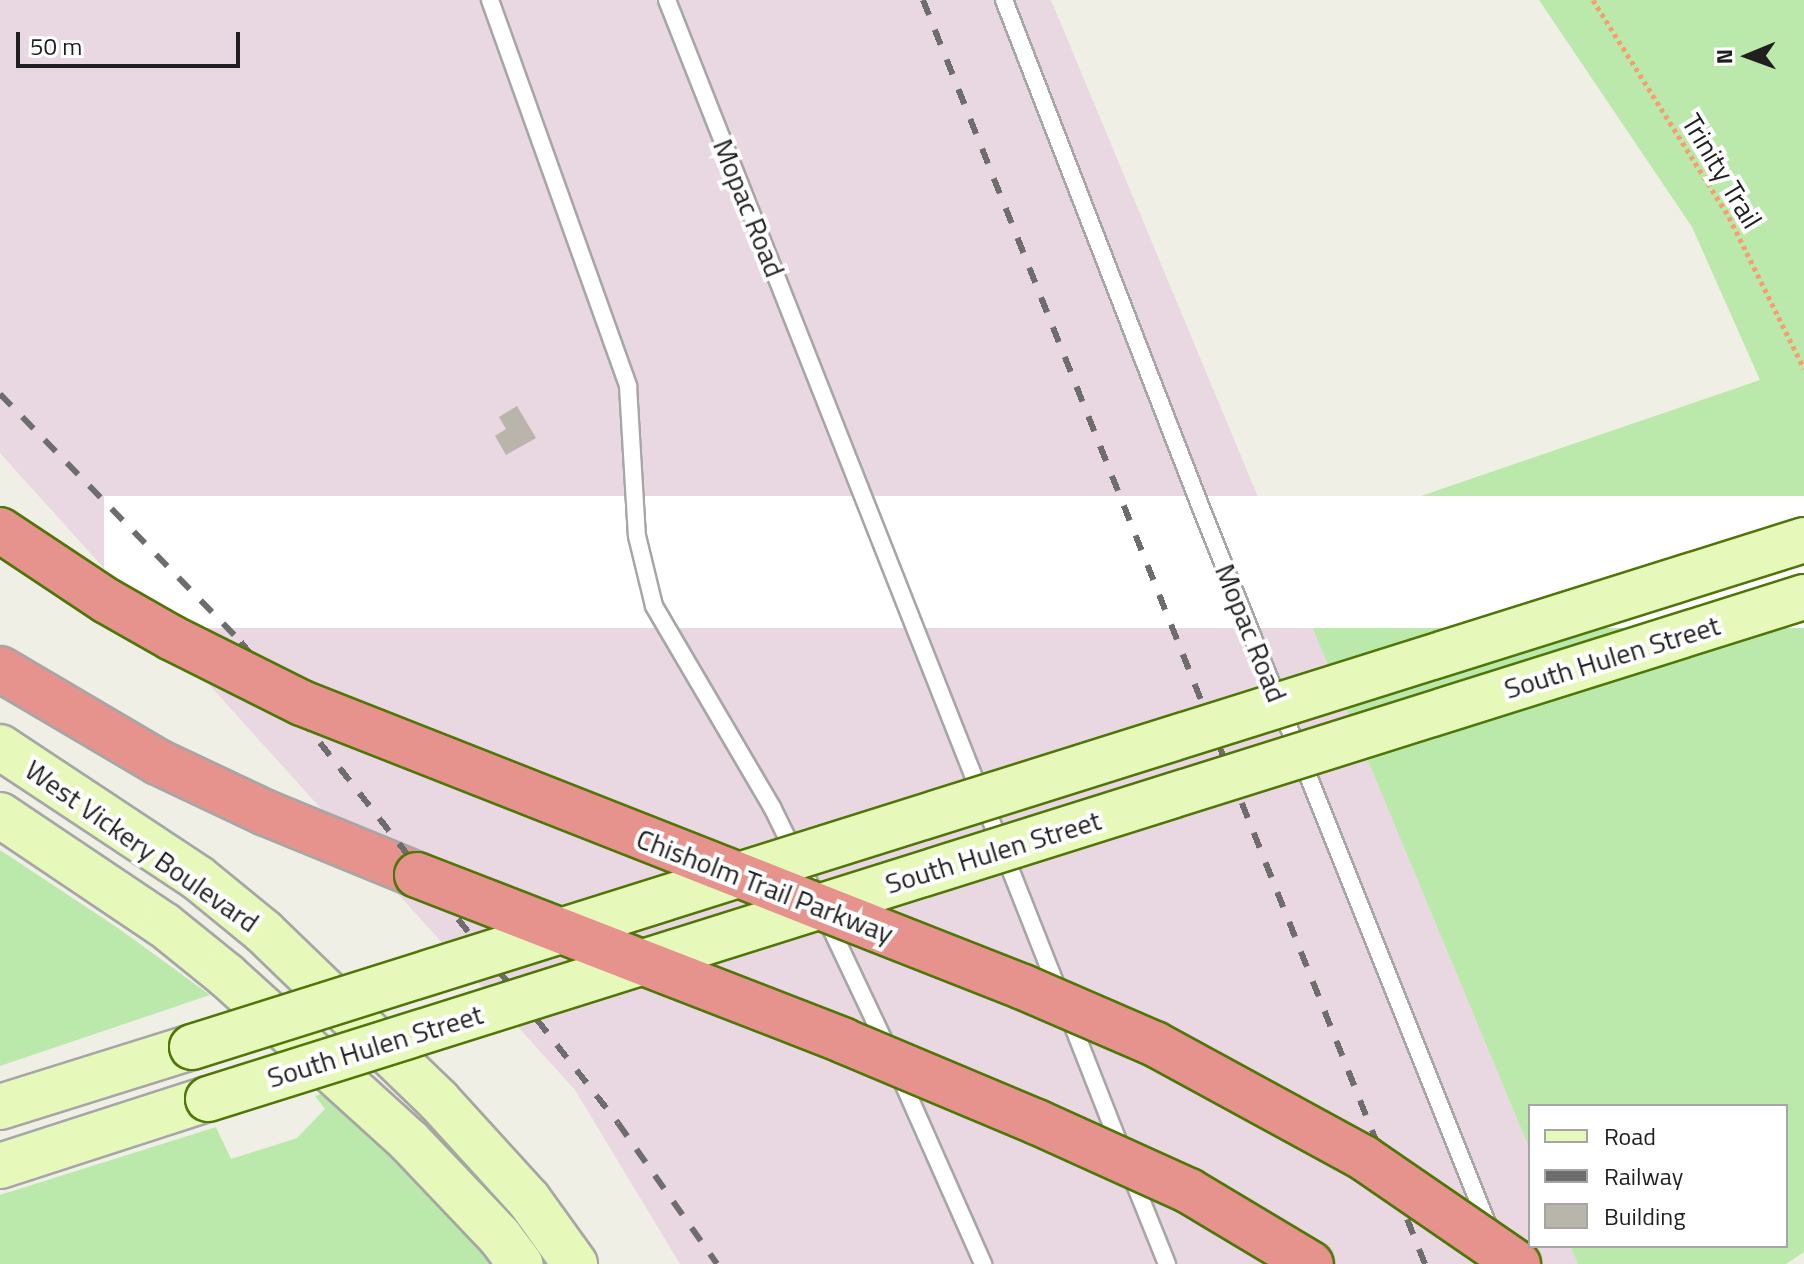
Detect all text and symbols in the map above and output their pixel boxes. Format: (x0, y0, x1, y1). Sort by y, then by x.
scale bar (20, 16, 244, 66)
north arrow (1708, 16, 1788, 96)
text: 50 m (30, 28, 82, 64)
text: N (1707, 48, 1741, 64)
street label: Trinity Trail (1675, 108, 1769, 234)
street label: Mopac Road (706, 134, 792, 282)
street label: Mopac Road (1208, 559, 1294, 707)
street label: South Hulen Street (1500, 608, 1724, 706)
street label: West Vickery Boulevard (19, 753, 265, 939)
street label: South Hulen Street (881, 803, 1105, 901)
street label: Chisholm Trail Parkway (632, 822, 898, 950)
street label: South Hulen Street (263, 997, 487, 1095)
legend (1528, 1104, 1788, 1248)
text: Road (1604, 1118, 1656, 1154)
text: Railway (1604, 1158, 1683, 1194)
text: Building (1604, 1198, 1686, 1234)

